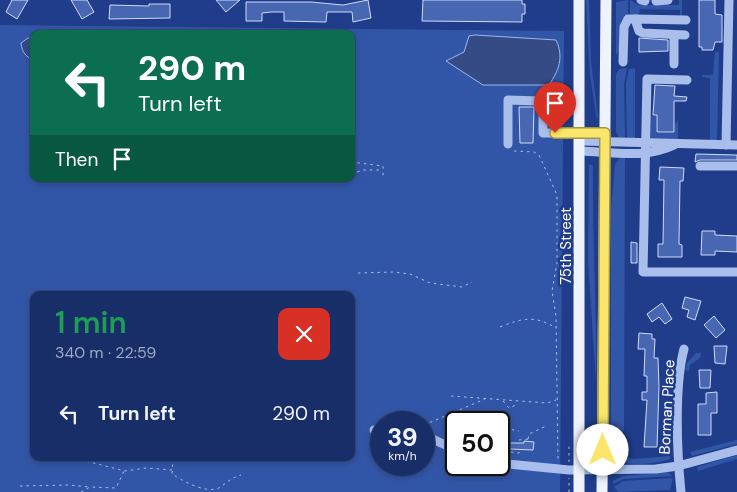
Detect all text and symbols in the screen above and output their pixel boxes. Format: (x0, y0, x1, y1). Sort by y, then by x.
text: 290 m (138, 45, 246, 91)
icon: left (55, 50, 120, 115)
pin (534, 82, 576, 133)
text: Turn left (138, 89, 222, 118)
icon: arrive (541, 89, 569, 117)
icon: arrive (108, 145, 136, 173)
text: Then (55, 147, 98, 172)
street label: 75th Street (556, 207, 576, 285)
text: 1 min (55, 303, 127, 342)
button: close (278, 308, 330, 360)
text: 340 m · 22:59 (55, 342, 156, 363)
street label: Borman Place (655, 359, 679, 455)
icon: left (55, 400, 83, 428)
text: Turn left (98, 401, 176, 426)
text: 290 m (272, 401, 330, 426)
speed limit sign: 50 (445, 411, 510, 476)
text: 39 (387, 421, 418, 454)
position arrow (576, 423, 628, 475)
text: km/h (388, 448, 417, 464)

